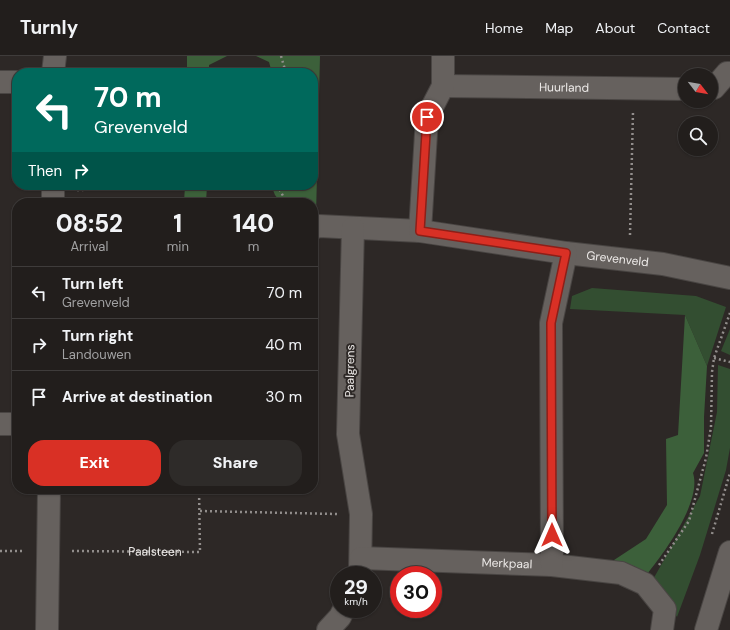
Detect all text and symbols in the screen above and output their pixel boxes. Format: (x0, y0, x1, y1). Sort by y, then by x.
text: Turnly (20, 15, 78, 40)
text: Home (485, 19, 523, 37)
text: Map (545, 19, 573, 37)
text: About (595, 19, 635, 37)
text: Contact (657, 19, 710, 37)
north arrow (678, 68, 718, 108)
map controls (678, 68, 718, 156)
text: 70 m (94, 79, 162, 116)
street label: Huurland (539, 79, 589, 96)
icon: left (28, 84, 80, 136)
pin (410, 100, 444, 134)
icon: arrive (416, 106, 438, 128)
text: Grevenveld (94, 115, 188, 139)
button: search (678, 116, 718, 156)
icon: right (70, 160, 92, 182)
text: Then (28, 161, 62, 181)
text: 08:52 (56, 208, 123, 239)
text: 1 (173, 208, 182, 239)
text: 140 (233, 208, 274, 239)
text: Arrival (70, 238, 108, 255)
text: min (167, 238, 189, 255)
text: m (248, 238, 259, 255)
street label: Grevenveld (586, 247, 650, 270)
text: Turn left (62, 274, 123, 294)
icon: left (28, 282, 50, 304)
text: 70 m (267, 283, 302, 303)
text: Grevenveld (62, 294, 130, 311)
text: Turn right (62, 326, 133, 346)
icon: right (28, 334, 50, 356)
text: 40 m (265, 335, 302, 355)
street label: Paalgrens (342, 344, 358, 398)
text: Landouwen (62, 346, 131, 363)
icon: arrive (28, 386, 50, 408)
text: Arrive at destination (62, 387, 213, 407)
text: 30 m (266, 387, 302, 407)
button: Exit (28, 440, 161, 486)
button: Share (169, 440, 302, 486)
position arrow (531, 514, 573, 556)
street label: Paalsteen (128, 543, 182, 560)
street label: Merkpaal (481, 554, 533, 572)
speed limit sign: 30 (390, 566, 442, 618)
text: 29 (344, 574, 368, 600)
text: km/h (344, 595, 368, 608)

